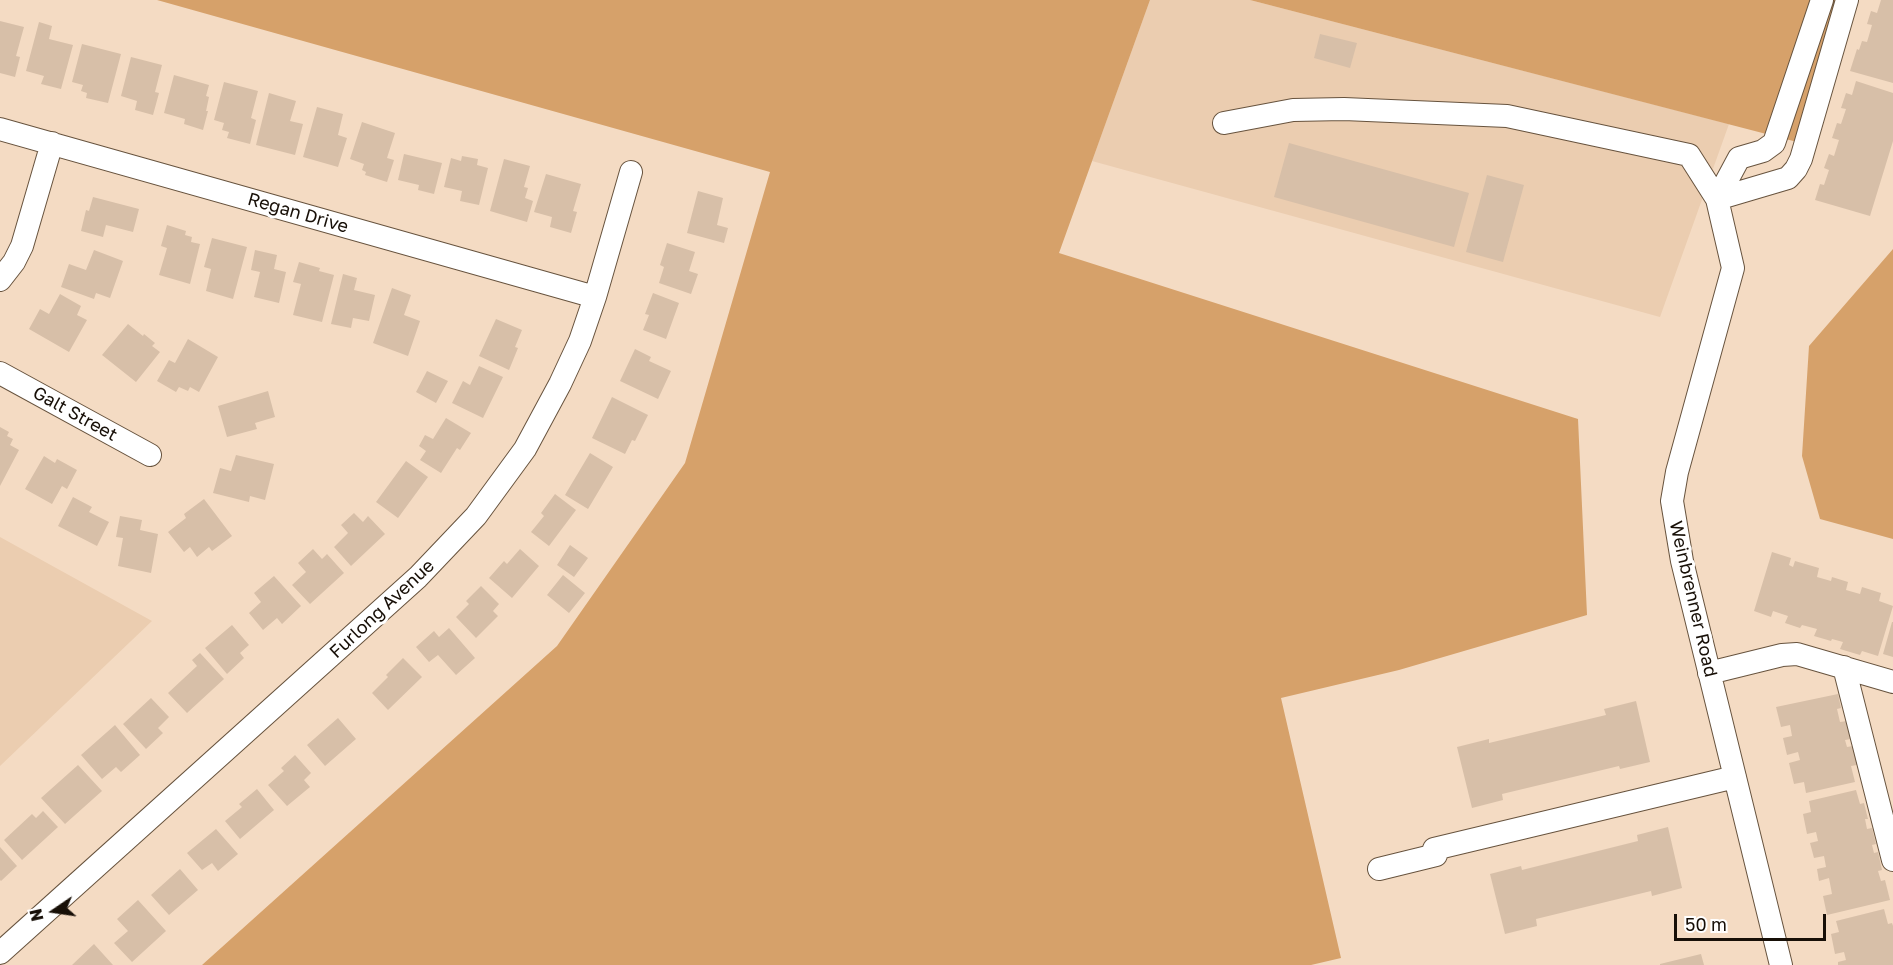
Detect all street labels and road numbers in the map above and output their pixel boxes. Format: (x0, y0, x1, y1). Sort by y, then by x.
street label: Regan Drive (245, 188, 351, 238)
street label: Galt Street (29, 382, 121, 446)
street label: Weinbrenner Road (1665, 519, 1721, 679)
street label: Furlong Avenue (325, 555, 439, 663)

